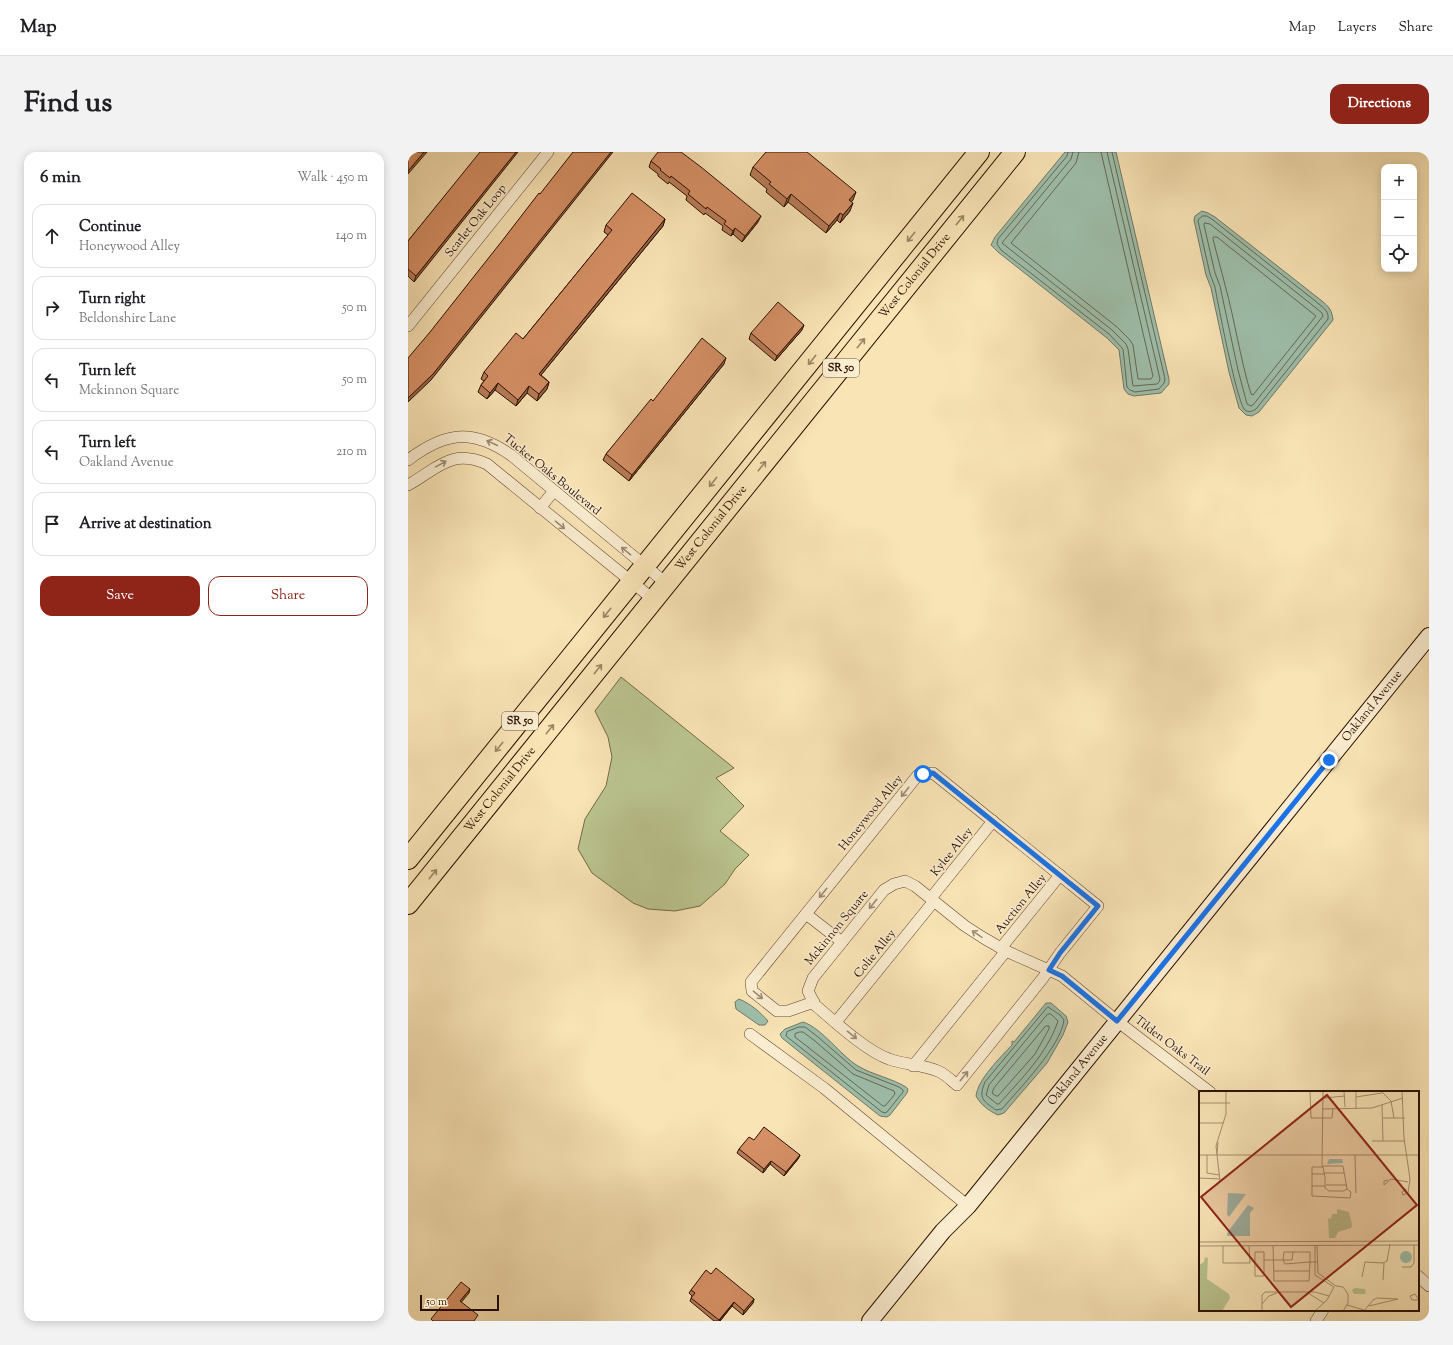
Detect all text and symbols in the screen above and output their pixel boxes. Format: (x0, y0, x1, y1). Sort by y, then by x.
text: Map (20, 14, 57, 41)
text: Map (1289, 18, 1316, 38)
text: Layers (1338, 18, 1376, 38)
text: Share (1398, 18, 1433, 38)
text: Find us (24, 84, 112, 124)
button: Directions (1330, 84, 1429, 124)
map controls (1381, 164, 1417, 272)
button: + (1381, 164, 1417, 200)
text: 6 min (40, 166, 81, 190)
text: Walk · 450 m (297, 169, 368, 187)
street label: Scarlet Oak Loop (441, 180, 511, 261)
button: − (1381, 200, 1417, 236)
one-way arrow (955, 215, 964, 226)
text: Continue (79, 217, 141, 238)
icon: ahead (41, 225, 63, 247)
text: 140 m (336, 227, 367, 245)
street label: West Colonial Drive (875, 229, 955, 323)
one-way arrow (906, 231, 915, 242)
button: locate (1381, 236, 1417, 272)
text: Honeywood Alley (79, 238, 180, 256)
text: Turn right (79, 289, 145, 310)
icon: right (41, 297, 63, 319)
text: 50 m (342, 299, 367, 317)
text: Beldonshire Lane (79, 310, 176, 328)
one-way arrow (856, 338, 865, 349)
one-way arrow (807, 354, 816, 365)
road number: SR 50 (823, 359, 859, 377)
text: Turn left (79, 361, 136, 382)
icon: left (41, 369, 63, 391)
text: 50 m (342, 371, 367, 389)
text: Mckinnon Square (79, 382, 179, 400)
street label: Tucker Oaks Boulevard (499, 430, 605, 520)
text: Turn left (79, 433, 136, 454)
one-way arrow (486, 439, 498, 446)
icon: left (41, 441, 63, 463)
text: 210 m (336, 443, 367, 461)
text: Oakland Avenue (79, 454, 174, 472)
one-way arrow (435, 460, 447, 467)
one-way arrow (757, 461, 766, 472)
one-way arrow (709, 477, 717, 488)
street label: West Colonial Drive (671, 481, 752, 575)
icon: arrive (41, 513, 63, 535)
text: Arrive at destination (79, 514, 212, 535)
one-way arrow (555, 520, 566, 529)
one-way arrow (620, 546, 631, 555)
button: Save (40, 576, 200, 616)
button: Share (208, 576, 368, 616)
one-way arrow (603, 607, 612, 618)
one-way arrow (594, 664, 602, 675)
street label: Oakland Avenue (1338, 666, 1407, 746)
road number: SR 50 (502, 712, 538, 730)
one-way arrow (545, 724, 554, 734)
one-way arrow (495, 741, 504, 752)
street label: West Colonial Drive (460, 743, 541, 836)
route end (1320, 751, 1338, 769)
route start (914, 765, 932, 783)
street label: Honeywood Alley (835, 771, 907, 855)
one-way arrow (900, 786, 909, 797)
street label: Kylee Alley (927, 824, 977, 880)
one-way arrow (428, 868, 437, 879)
street label: Auction Alley (991, 870, 1051, 938)
street label: Mckinnon Square (801, 886, 873, 970)
one-way arrow (819, 888, 827, 899)
one-way arrow (869, 899, 877, 910)
street label: Colie Alley (850, 926, 900, 982)
one-way arrow (971, 930, 982, 938)
one-way arrow (752, 991, 763, 1000)
street label: Tilden Oaks Trail (1131, 1012, 1214, 1081)
street label: Oakland Avenue (1043, 1030, 1113, 1110)
one-way arrow (847, 1031, 858, 1039)
one-way arrow (960, 1070, 969, 1081)
inset map (1199, 1091, 1419, 1311)
scale bar (420, 1293, 499, 1312)
text: 50 m (426, 1294, 447, 1310)

